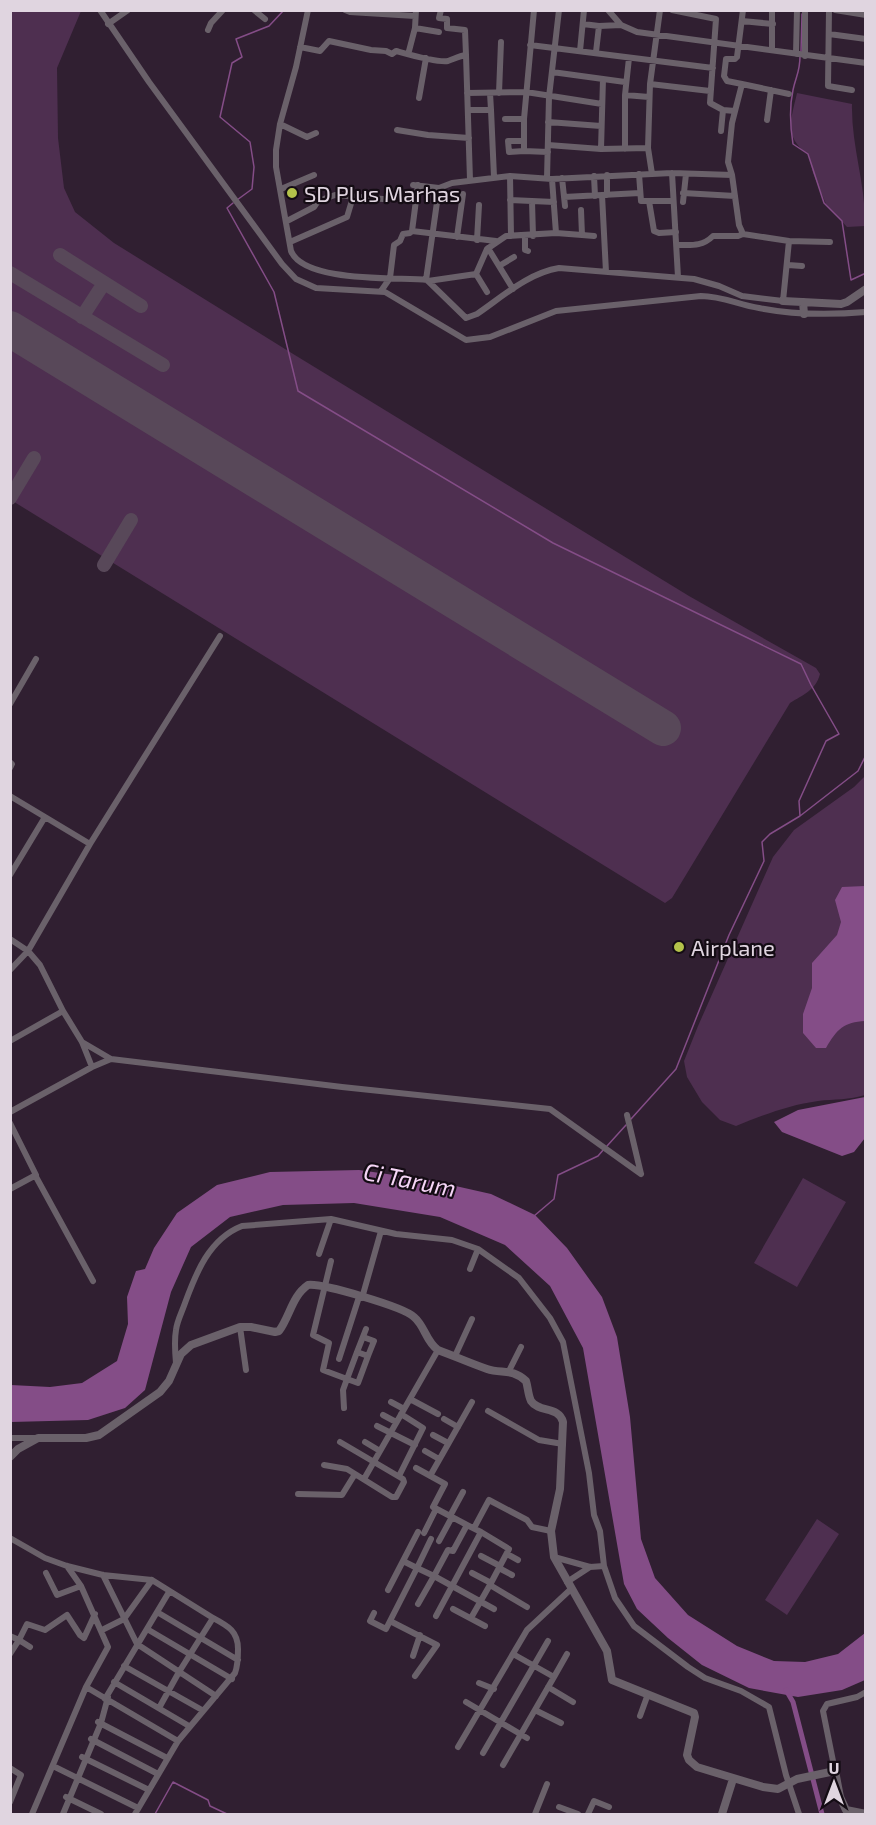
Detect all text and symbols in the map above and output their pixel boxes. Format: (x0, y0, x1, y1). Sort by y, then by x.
place label: SD Plus Marhas (304, 180, 460, 206)
marker: SD Plus Marhas (285, 186, 299, 200)
place label: Airplane (691, 934, 775, 960)
marker: Airplane (672, 940, 686, 954)
water label: Ci Tarum (361, 1156, 459, 1202)
north arrow (804, 1753, 864, 1813)
text: U (829, 1758, 839, 1777)

